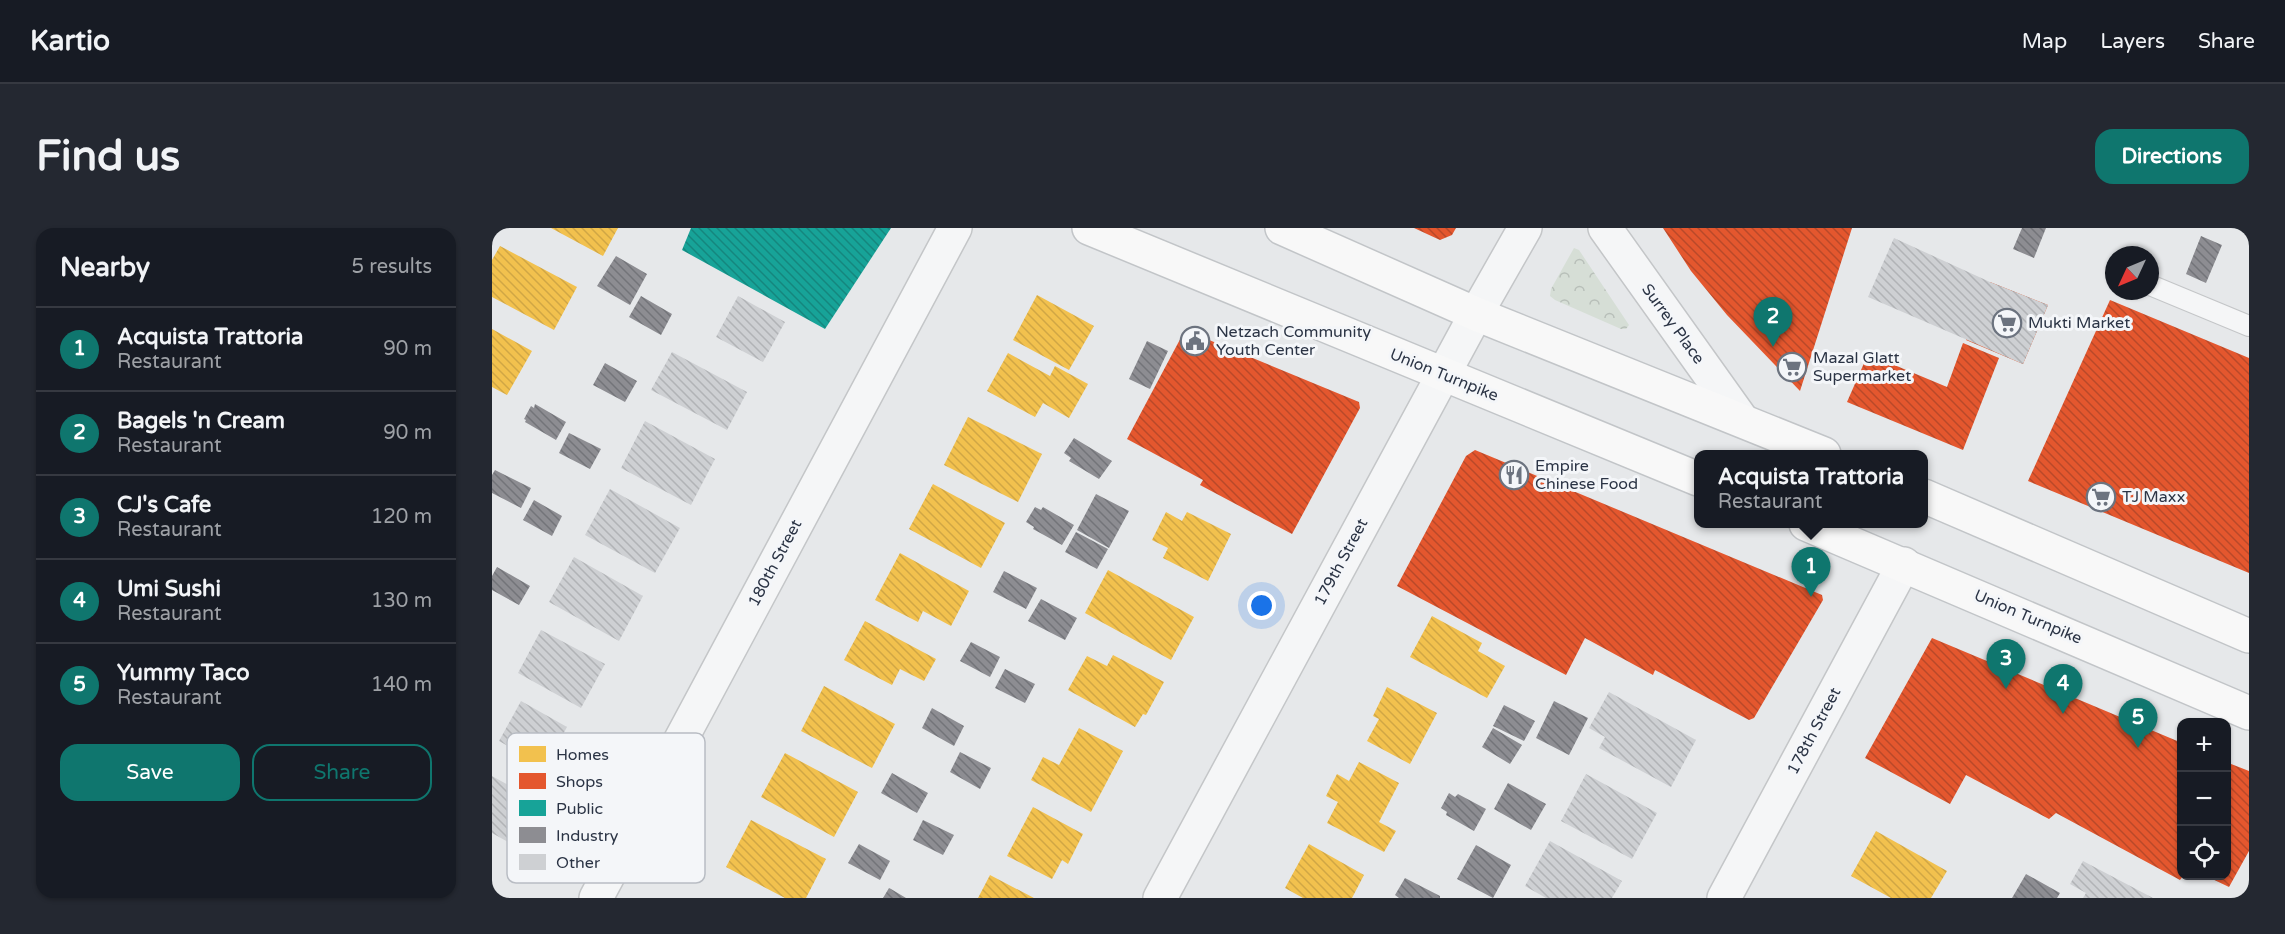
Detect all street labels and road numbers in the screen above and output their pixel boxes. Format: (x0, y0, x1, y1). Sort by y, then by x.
street label: Surrey Place (1637, 280, 1709, 368)
street label: Union Turnpike (1387, 344, 1501, 406)
street label: 179th Street (1310, 515, 1372, 609)
street label: 180th Street (744, 516, 806, 610)
street label: Union Turnpike (1971, 585, 2085, 649)
street label: 178th Street (1783, 684, 1845, 778)

